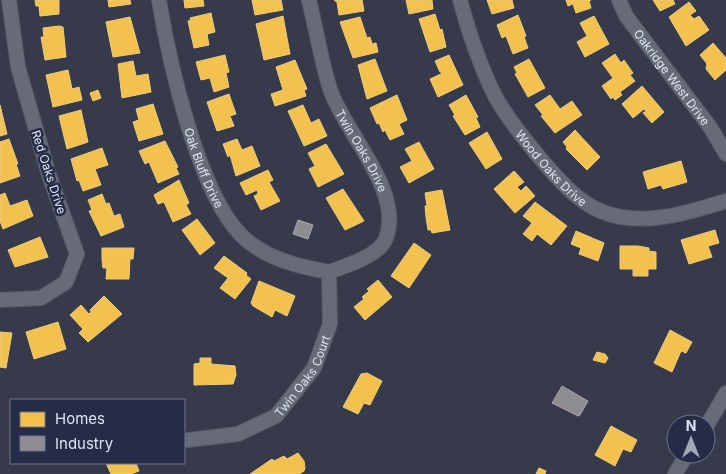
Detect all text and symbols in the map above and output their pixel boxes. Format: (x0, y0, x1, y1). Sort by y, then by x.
street label: Oakridge West Drive (631, 26, 713, 128)
street label: Twin Oaks Drive (333, 107, 391, 194)
street label: Oak Bluff Drive (182, 126, 227, 210)
street label: Wood Oaks Drive (513, 127, 590, 209)
street label: Red Oaks Drive (28, 128, 70, 216)
street label: Twin Oaks Court (271, 333, 333, 419)
legend (10, 399, 185, 464)
text: Homes (55, 409, 105, 428)
north arrow (666, 414, 716, 464)
text: N (686, 417, 696, 434)
text: Industry (55, 434, 114, 453)

